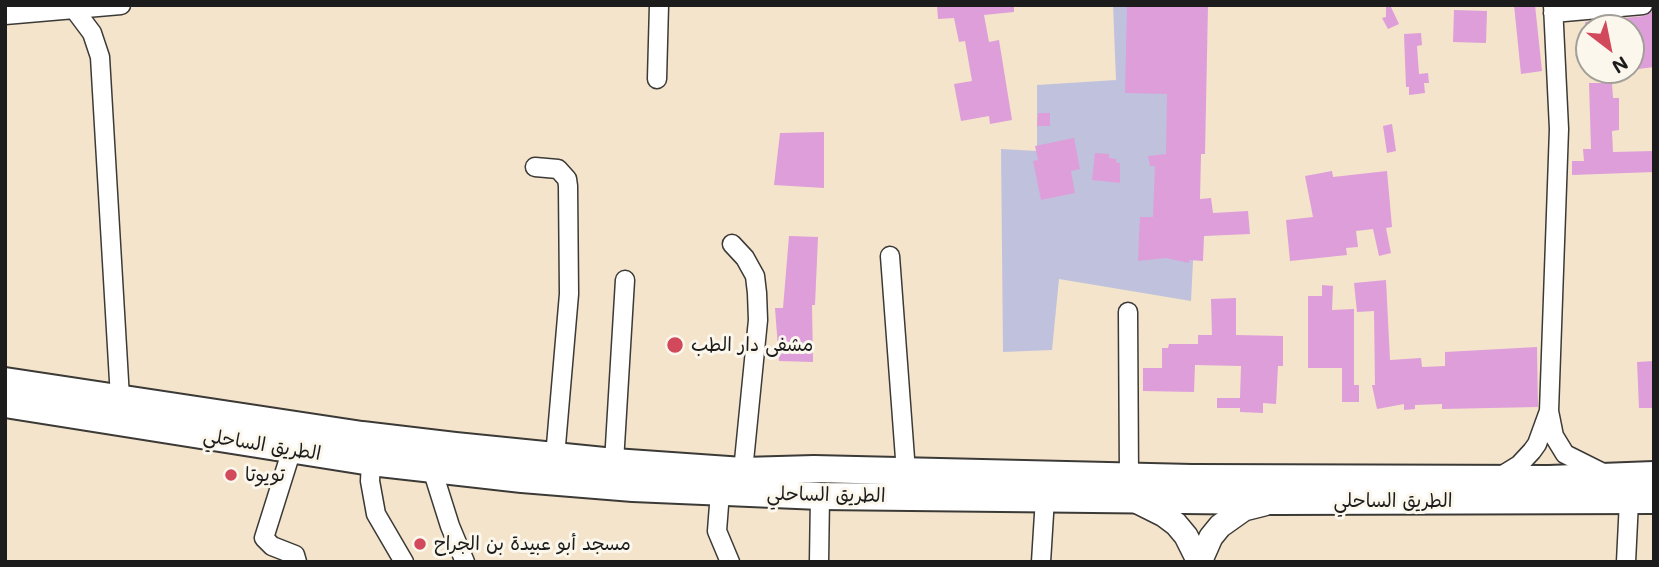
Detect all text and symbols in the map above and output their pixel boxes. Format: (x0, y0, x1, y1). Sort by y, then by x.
north arrow (1575, 14, 1645, 84)
text: N (1608, 51, 1633, 80)
place label: مشفى دار الطب (691, 334, 813, 356)
marker: مشفى دار الطب (665, 335, 685, 355)
street label: الطريق الساحلي (202, 424, 322, 466)
place label: تويوتا (245, 464, 285, 486)
marker: تويوتا (223, 467, 239, 483)
street label: الطريق الساحلي (766, 483, 886, 507)
street label: الطريق الساحلي (1334, 490, 1452, 512)
place label: مسجد أبو عبيدة بن الجراح (434, 533, 631, 555)
marker: مسجد أبو عبيدة بن الجراح (412, 536, 428, 552)

